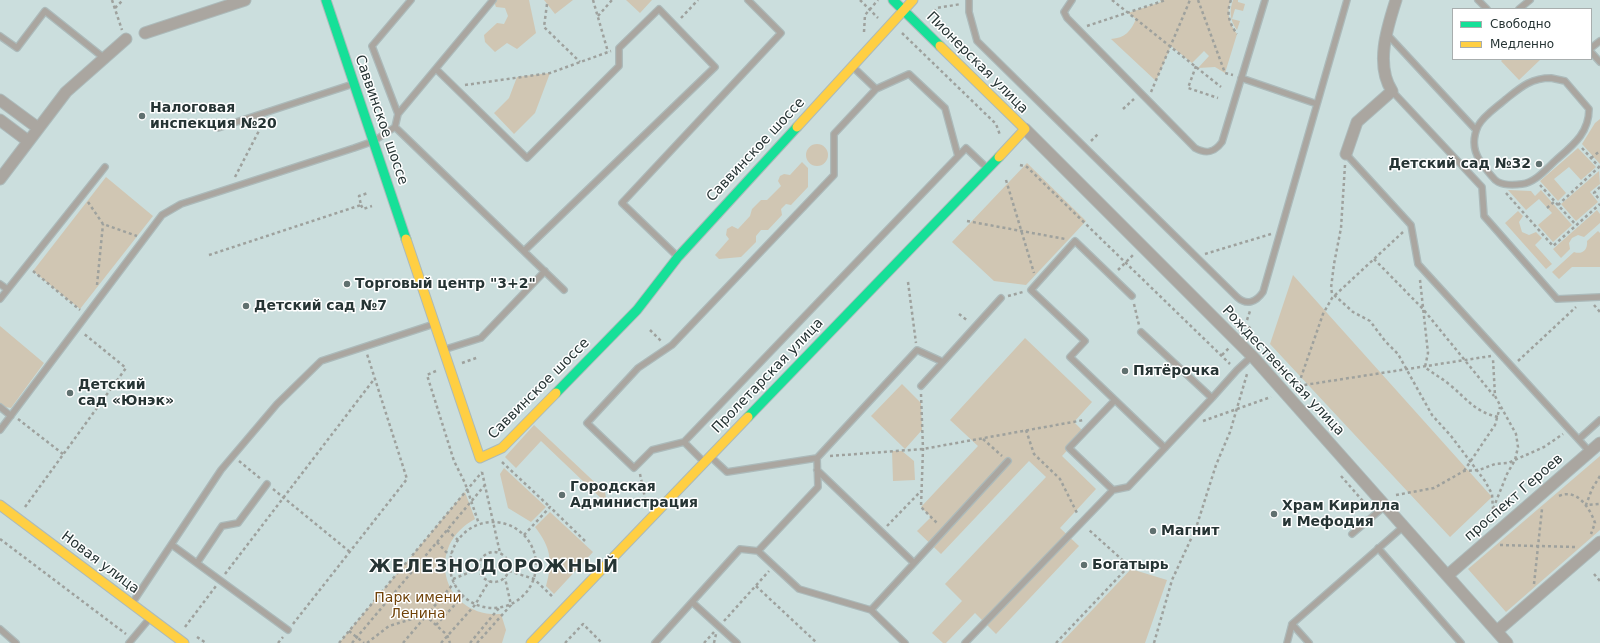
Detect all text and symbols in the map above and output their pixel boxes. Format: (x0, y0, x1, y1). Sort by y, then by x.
legend (1452, 8, 1592, 60)
street label: Пионерская улица (923, 9, 1031, 117)
text: Свободно (1490, 17, 1551, 31)
text: Медленно (1490, 37, 1554, 51)
street label: Саввинское шоссе (351, 53, 411, 187)
street label: Саввинское шоссе (703, 94, 809, 206)
place label: Налоговая инспекция №20 (150, 100, 277, 132)
marker: Налоговая инспекция №20 (137, 111, 147, 121)
place label: Детский сад №32 (1388, 156, 1531, 172)
marker: Детский сад №32 (1534, 159, 1544, 169)
place label: Торговый центр "3+2" (355, 276, 536, 292)
marker: Торговый центр "3+2" (342, 279, 352, 289)
place label: Детский сад №7 (254, 298, 387, 314)
marker: Детский сад №7 (241, 301, 251, 311)
street label: Рождественская улица (1218, 302, 1348, 440)
street label: Пролетарская улица (709, 315, 827, 437)
street label: Саввинское шоссе (485, 335, 593, 443)
place label: Пятёрочка (1133, 363, 1220, 379)
marker: Пятёрочка (1120, 366, 1130, 376)
place label: Детский сад «Юнэк» (78, 377, 174, 410)
marker: Детский сад «Юнэк» (65, 388, 75, 398)
street label: проспект Героев (1461, 451, 1567, 545)
place label: Городская Администрация (570, 479, 698, 512)
marker: Городская Администрация (557, 490, 567, 500)
place label: Храм Кирилла и Мефодия (1282, 498, 1400, 530)
marker: Храм Кирилла и Мефодия (1269, 509, 1279, 519)
place label: Магнит (1161, 523, 1219, 539)
marker: Магнит (1148, 526, 1158, 536)
street label: Новая улица (58, 528, 142, 598)
district label: ЖЕЛЕЗНОДОРОЖНЫЙ (369, 556, 619, 578)
place label: Богатырь (1092, 557, 1169, 573)
marker: Богатырь (1079, 560, 1089, 570)
park label: Парк имени Ленина (374, 590, 462, 622)

